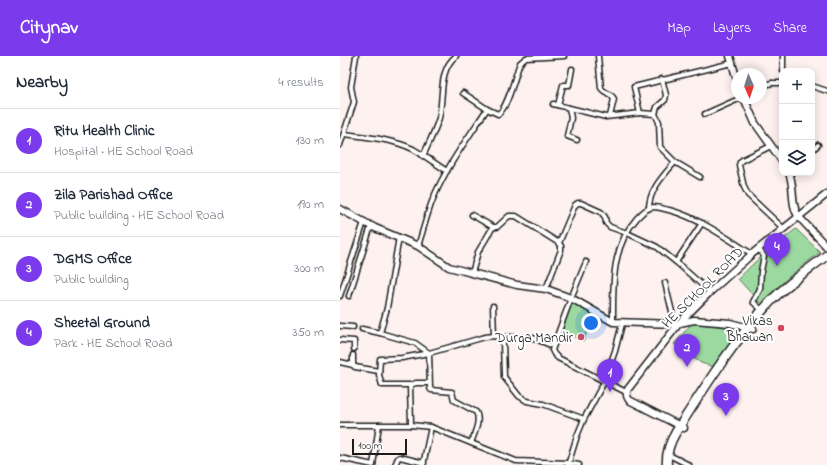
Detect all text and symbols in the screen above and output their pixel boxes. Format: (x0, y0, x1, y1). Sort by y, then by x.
text: Citynav (20, 15, 78, 42)
text: Map (667, 18, 691, 39)
text: Layers (713, 18, 751, 39)
text: Share (773, 18, 807, 39)
north arrow (731, 68, 767, 104)
map controls (779, 68, 815, 176)
button: + (779, 68, 815, 104)
text: Nearby (16, 70, 68, 95)
text: 4 results (278, 73, 324, 92)
button: − (779, 104, 815, 140)
text: Ritu Health Clinic (54, 120, 155, 142)
text: 1 (27, 131, 31, 150)
text: 130 m (296, 131, 324, 150)
button: layers (779, 140, 815, 176)
text: Hospital · HE School Road (54, 142, 193, 161)
text: Zila Parishad Office (54, 184, 173, 206)
text: 2 (26, 195, 32, 214)
text: 190 m (297, 195, 324, 214)
text: Public building · HE School Road (54, 206, 224, 225)
pin: 4 (764, 233, 790, 266)
street label: HE SCHOOL ROAD (657, 242, 749, 334)
text: DGMS Office (54, 248, 132, 270)
text: 3 (26, 259, 32, 278)
text: 300 m (294, 259, 324, 278)
text: Public building (54, 270, 129, 289)
place label: Vikas Bhawan (726, 311, 773, 348)
text: Sheetal Ground (54, 312, 150, 334)
your location (581, 313, 601, 333)
text: 4 (26, 323, 32, 342)
text: 350 m (292, 323, 324, 342)
marker: Vikas Bhawan (776, 323, 786, 333)
place label: Durga Mandir (494, 328, 574, 350)
marker: Durga Mandir (576, 332, 586, 342)
text: Park · HE School Road (54, 334, 173, 353)
pin: 2 (674, 334, 700, 367)
pin: 1 (597, 359, 623, 392)
pin: 3 (713, 383, 739, 416)
scale bar (352, 437, 407, 456)
text: 100 m (358, 438, 382, 454)

